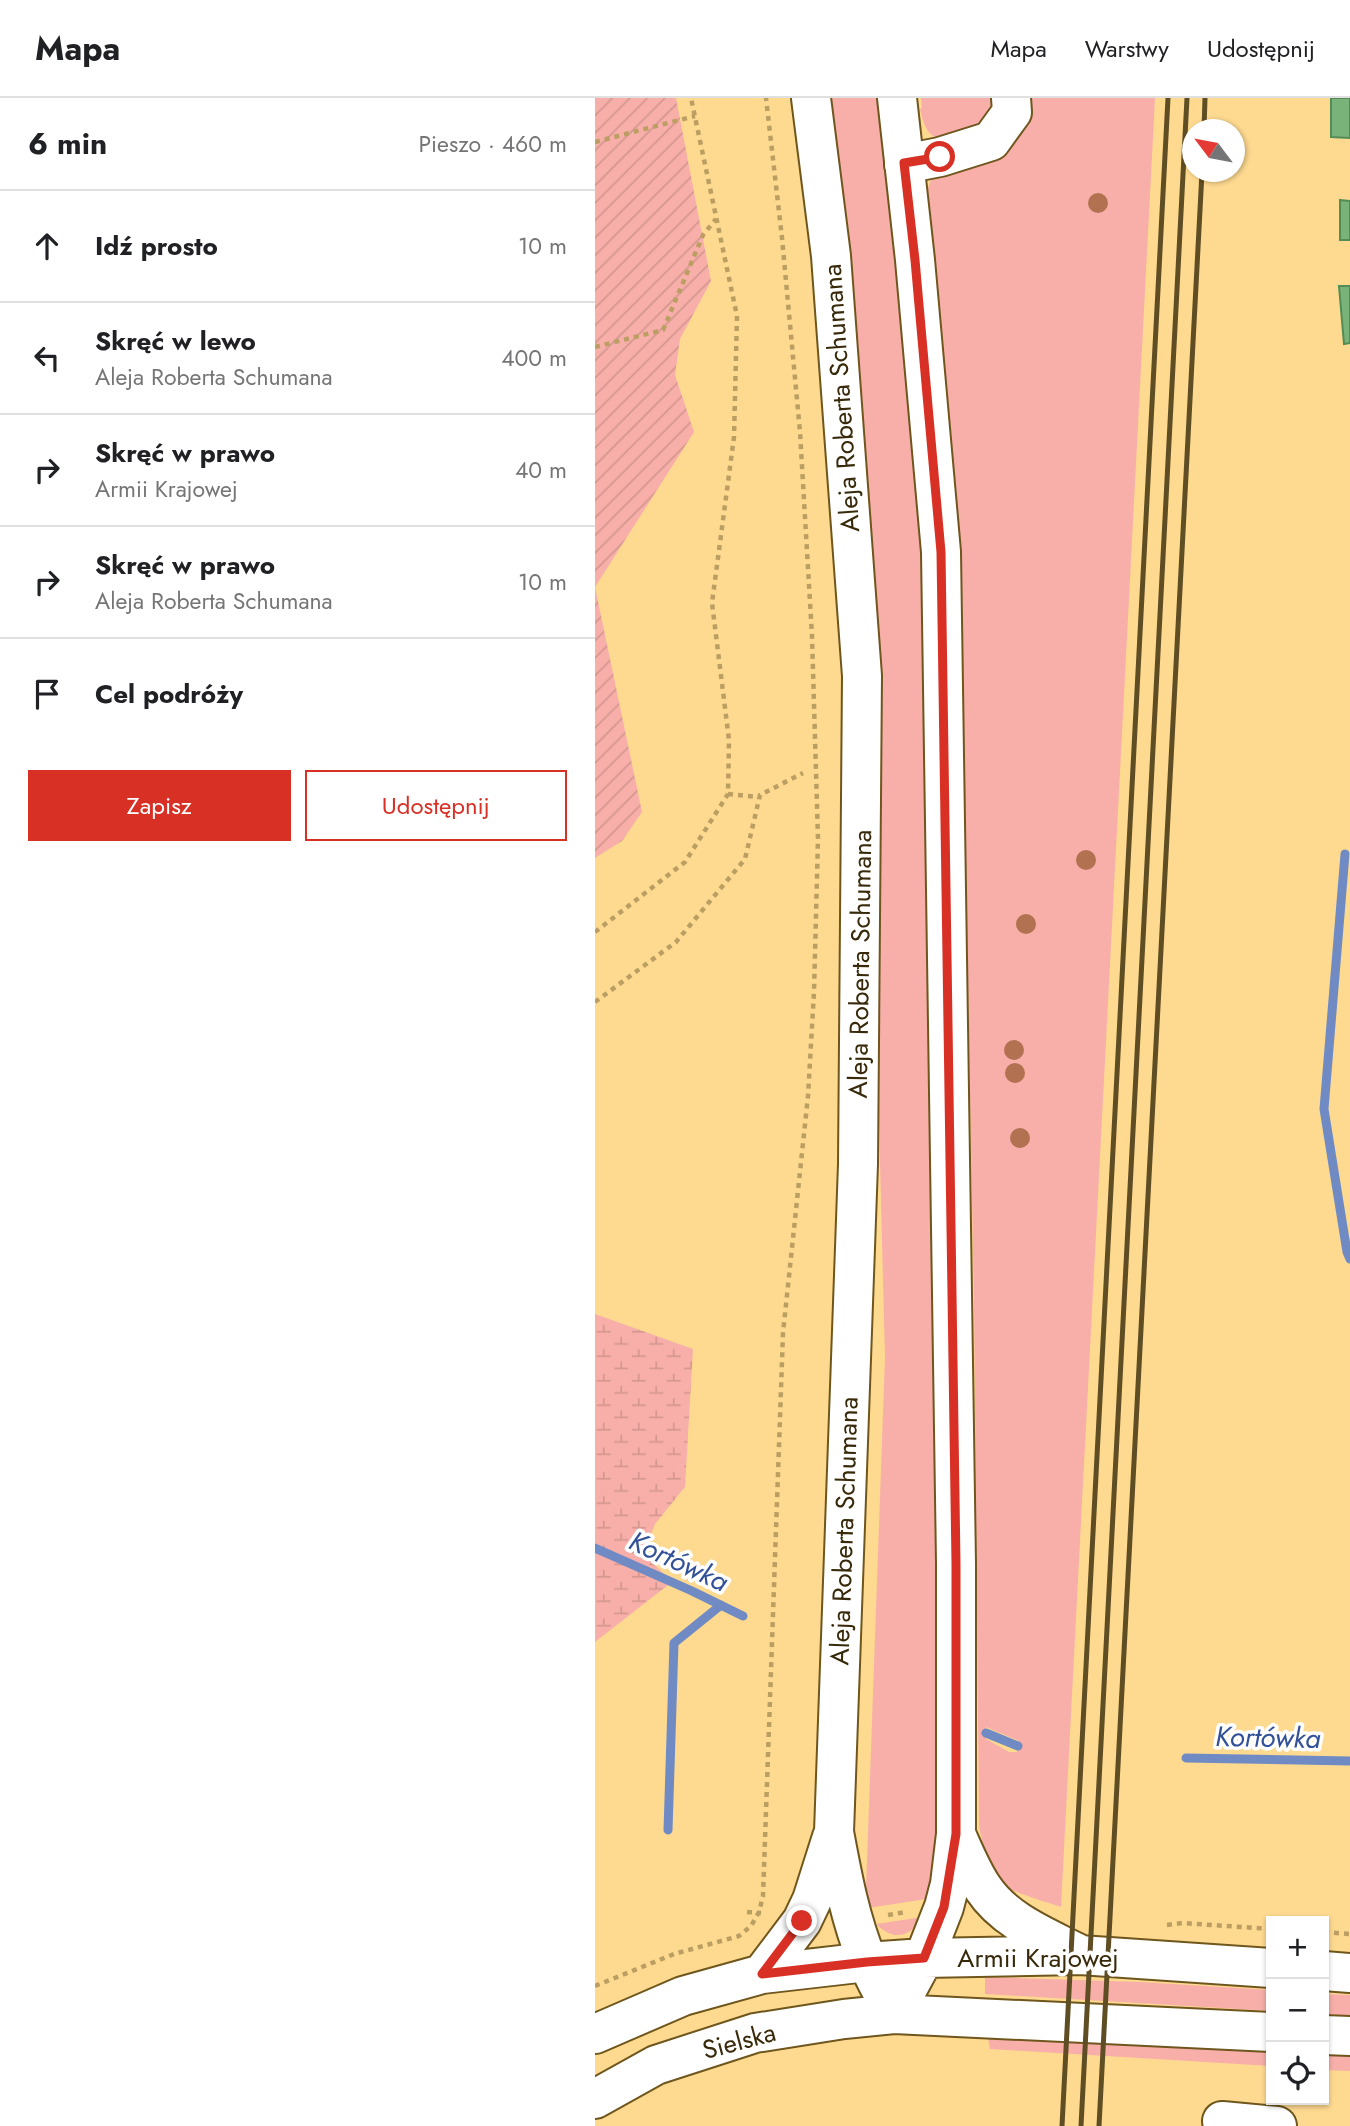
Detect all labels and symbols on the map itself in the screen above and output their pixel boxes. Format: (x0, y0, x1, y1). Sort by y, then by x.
north arrow (1182, 119, 1245, 182)
route start (924, 141, 955, 172)
street label: Aleja Roberta Schumana (813, 263, 869, 533)
street label: Aleja Roberta Schumana (839, 829, 881, 1099)
street label: Aleja Roberta Schumana (820, 1396, 868, 1666)
water label: Kortówka (622, 1521, 736, 1603)
water label: Kortówka (1215, 1716, 1322, 1759)
route end (786, 1905, 817, 1936)
street label: Armii Krajowej (957, 1939, 1119, 1977)
street label: Sielska (698, 2013, 780, 2069)

